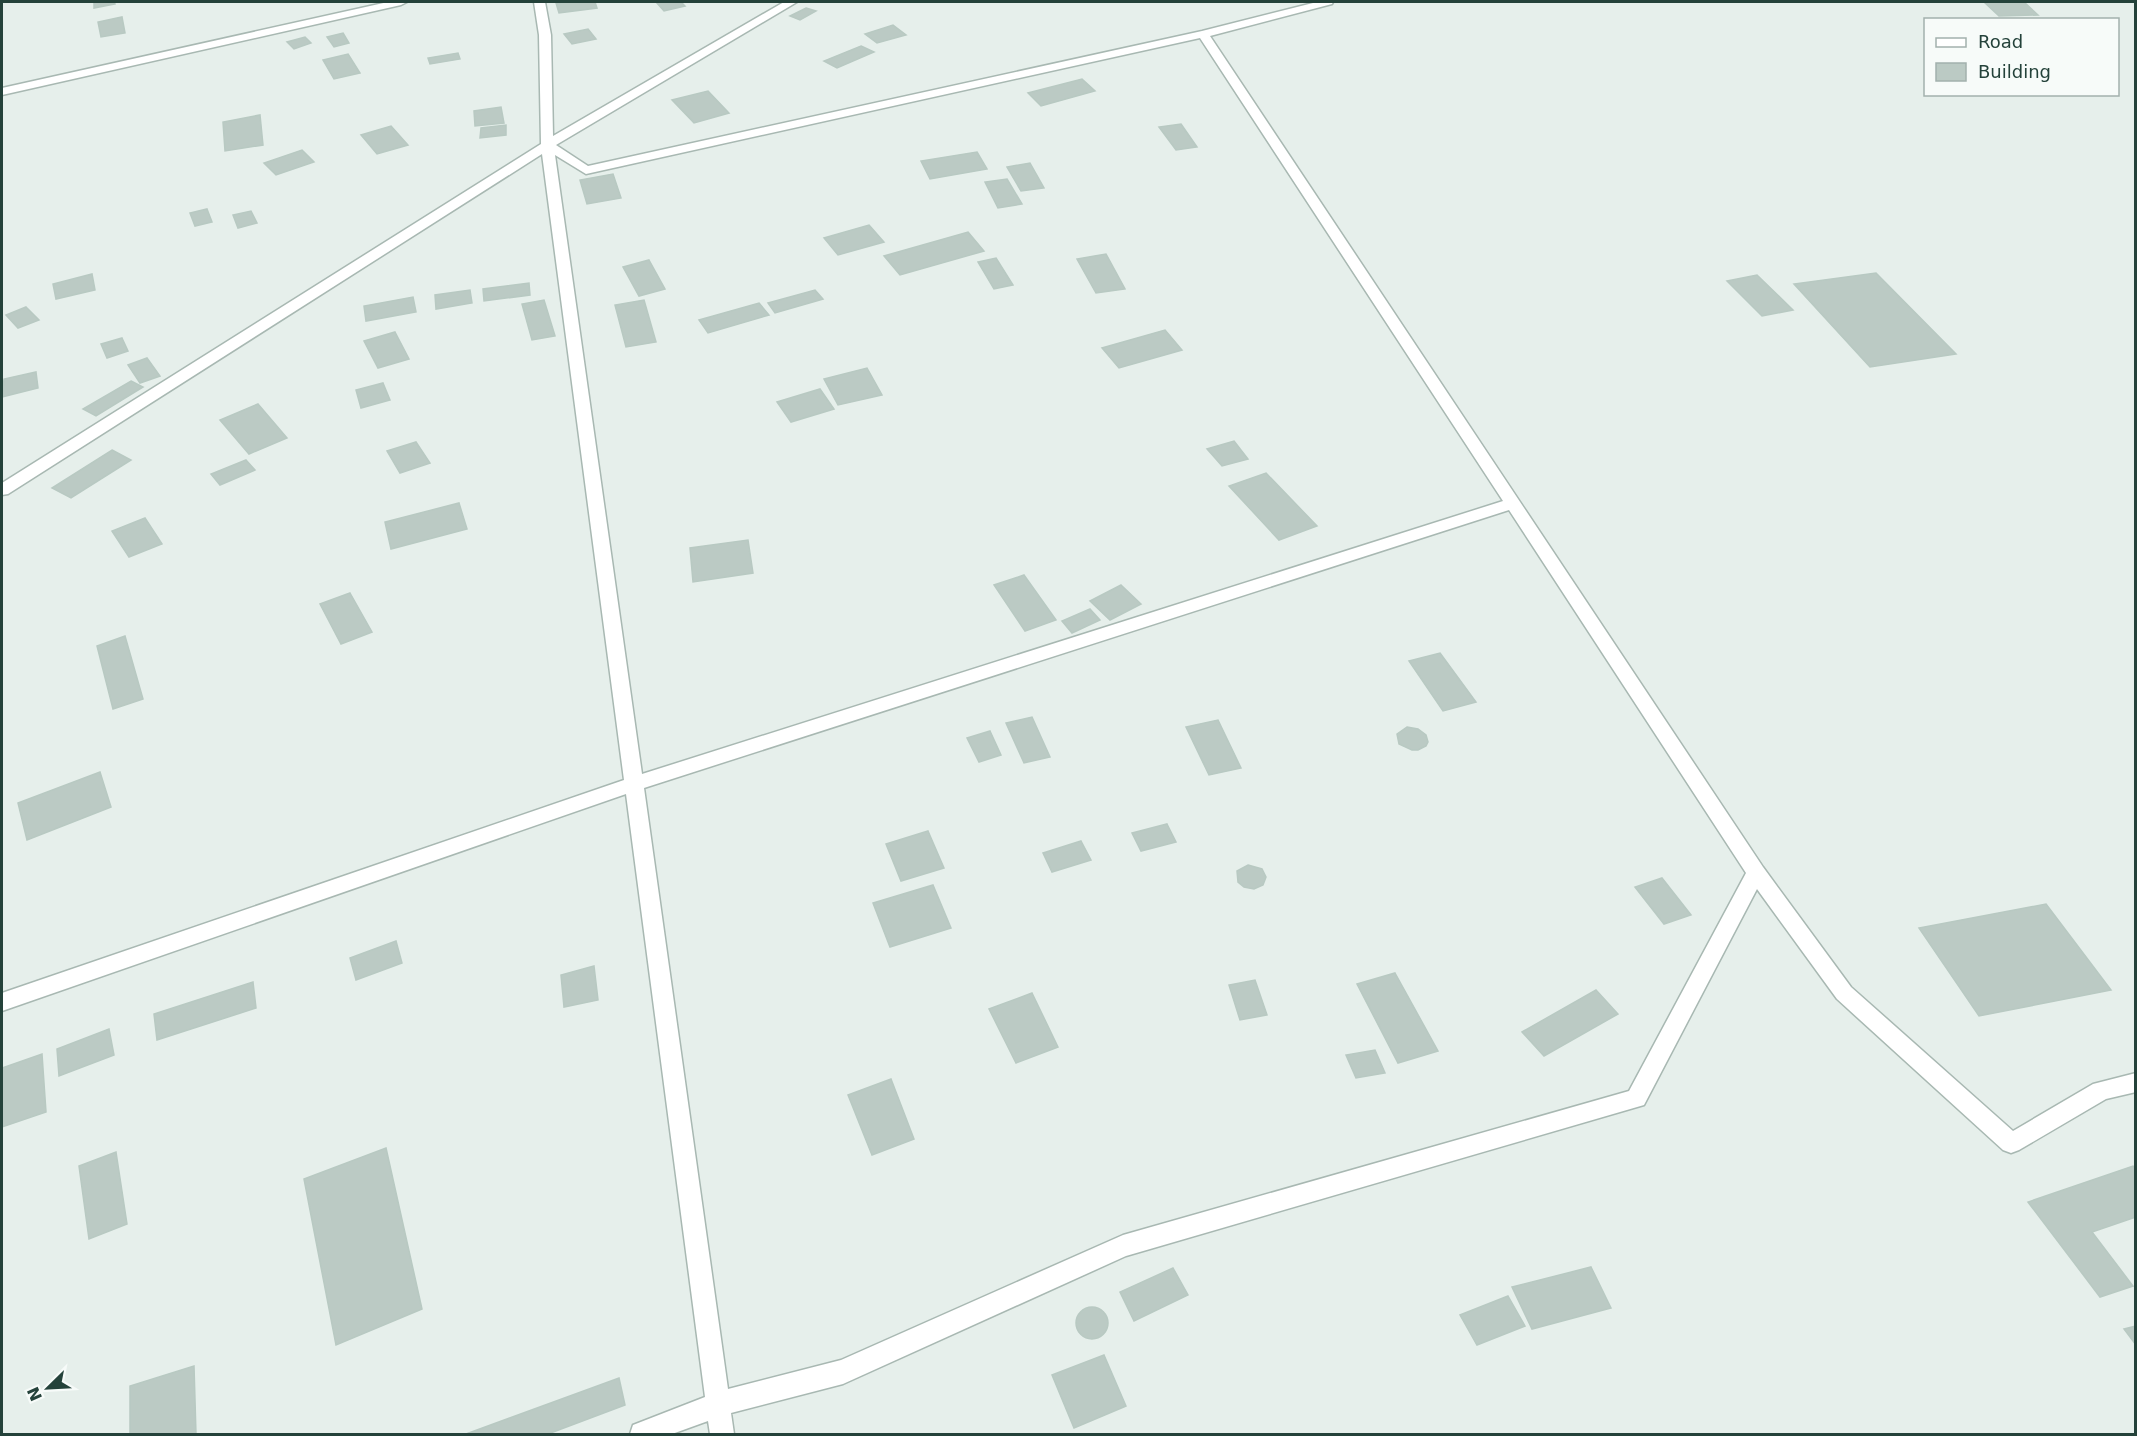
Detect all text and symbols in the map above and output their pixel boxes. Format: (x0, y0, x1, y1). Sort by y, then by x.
legend (1924, 18, 2119, 96)
text: Road (1978, 31, 2023, 52)
text: Building (1978, 61, 2051, 82)
north arrow (18, 1358, 78, 1418)
text: N (23, 1384, 46, 1404)

